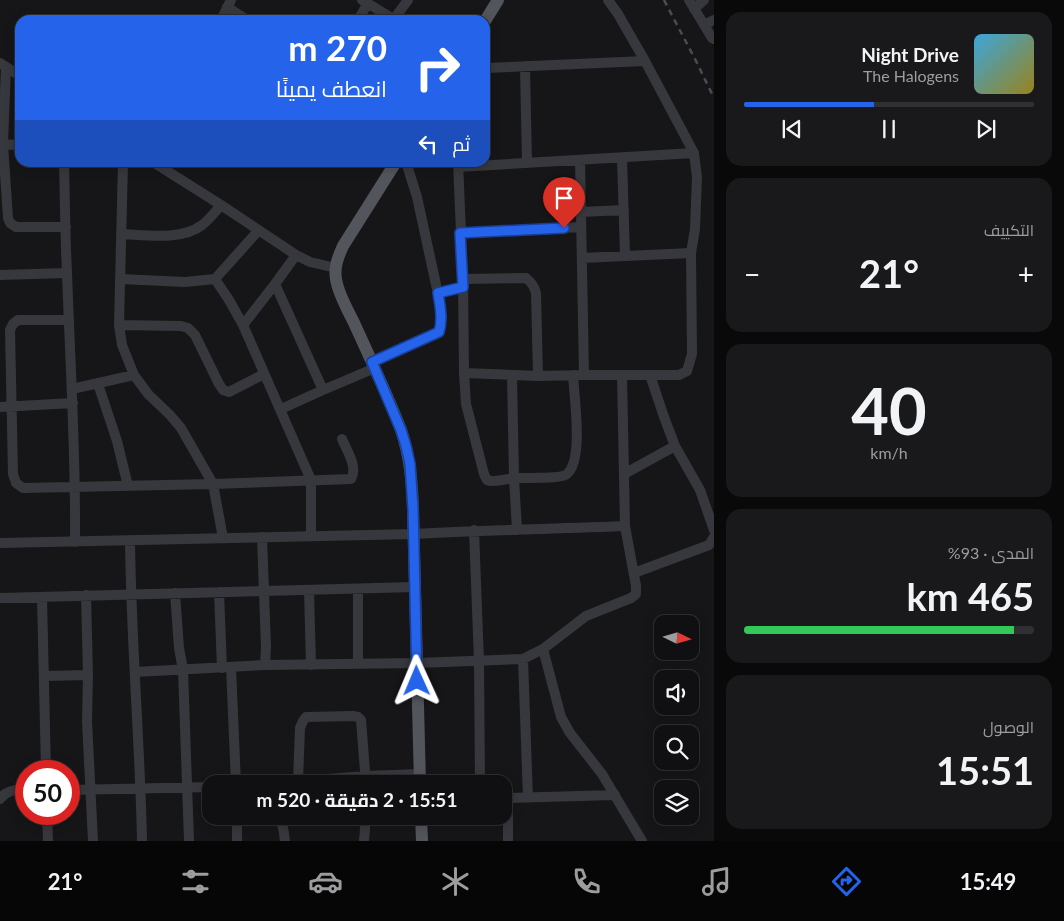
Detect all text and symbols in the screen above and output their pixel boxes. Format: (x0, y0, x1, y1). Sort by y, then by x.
text: 270 m (288, 26, 387, 68)
icon: right (405, 35, 470, 100)
text: Night Drive (861, 43, 959, 66)
text: The Halogens (863, 66, 959, 85)
text: انعطف يمينًا (276, 75, 387, 102)
icon: previous (778, 115, 806, 143)
icon: pause (875, 115, 903, 143)
icon: next (972, 115, 1000, 143)
icon: left (414, 130, 442, 158)
text: ثم (452, 132, 470, 155)
pin (543, 177, 585, 228)
icon: arrive (550, 184, 578, 212)
text: التكييف (984, 220, 1034, 239)
text: 21° (859, 250, 919, 296)
text: − (744, 257, 760, 291)
text: + (1018, 257, 1034, 291)
text: 40 (851, 371, 927, 449)
text: km/h (870, 443, 908, 462)
text: المدى · 93% (948, 543, 1034, 562)
text: 465 km (907, 573, 1034, 619)
north arrow (654, 615, 699, 660)
map controls (654, 615, 699, 825)
position arrow (390, 654, 442, 706)
button: sound (654, 670, 699, 715)
text: الوصول (983, 717, 1034, 736)
button: search (654, 725, 699, 770)
text: 15:51 (936, 747, 1034, 793)
speed limit sign: 50 (15, 760, 80, 825)
button: layers (654, 780, 699, 825)
text: 15:51 · 2 دقيقة · 520 m (257, 788, 457, 811)
icon: filters (178, 864, 213, 899)
icon: car (308, 864, 343, 899)
icon: climate (438, 864, 473, 899)
icon: phone (569, 864, 604, 899)
icon: music (699, 864, 734, 899)
icon: directions (829, 864, 864, 899)
text: 21° (48, 868, 82, 895)
text: 15:49 (960, 868, 1016, 895)

